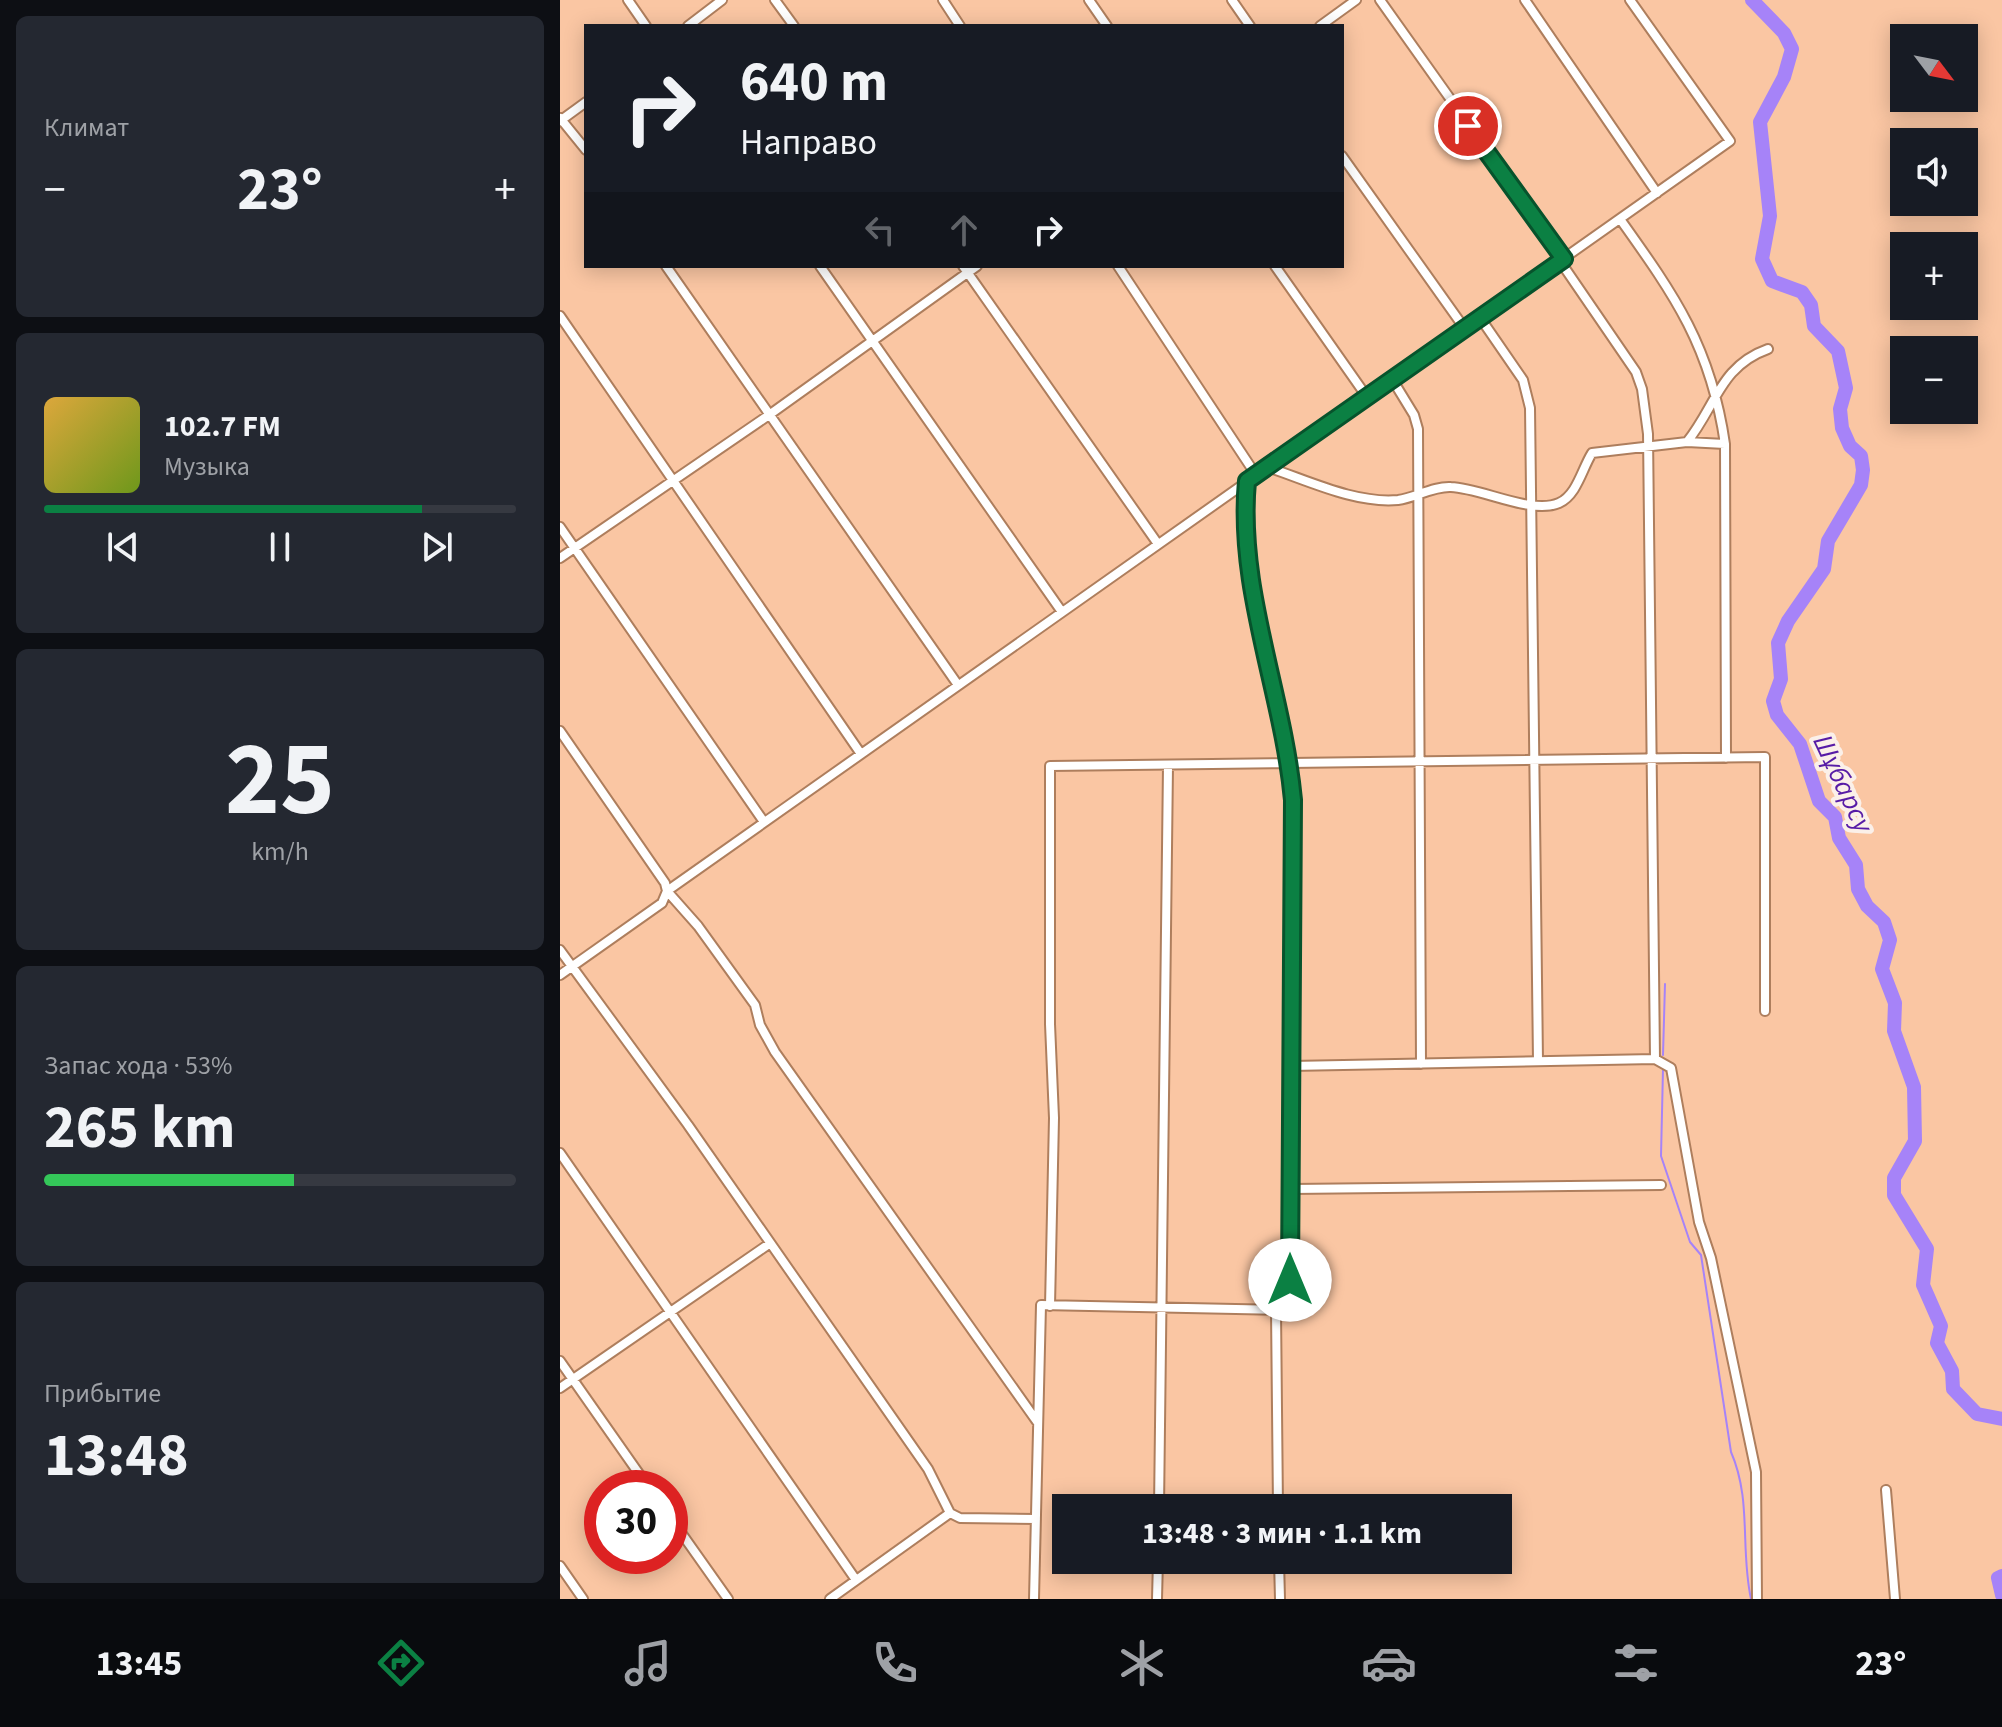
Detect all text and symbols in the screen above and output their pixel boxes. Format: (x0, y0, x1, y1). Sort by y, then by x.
north arrow (1890, 24, 1978, 112)
map controls (1890, 24, 1978, 424)
text: 640 m (740, 43, 888, 122)
icon: right (608, 56, 712, 160)
pin (1434, 92, 1502, 160)
icon: arrive (1446, 104, 1490, 148)
text: Климат (44, 109, 129, 146)
text: Направо (740, 117, 877, 168)
button: sound (1890, 128, 1978, 216)
text: 23° (237, 148, 323, 233)
text: − (44, 159, 66, 222)
text: + (494, 159, 516, 222)
icon: left (858, 208, 902, 252)
icon: ahead (942, 208, 986, 252)
icon: right (1026, 208, 1070, 252)
button: + (1890, 232, 1978, 320)
button: − (1890, 336, 1978, 424)
text: 102.7 FM (164, 405, 281, 448)
text: Музыка (164, 448, 250, 485)
icon: previous (101, 525, 145, 569)
icon: pause (258, 525, 302, 569)
icon: next (415, 525, 459, 569)
text: 25 (225, 707, 335, 855)
water label: Шұбарсу (1803, 728, 1884, 841)
text: km/h (251, 833, 309, 870)
text: Запас хода · 53% (44, 1047, 232, 1084)
text: 265 km (44, 1086, 235, 1171)
position arrow (1248, 1238, 1332, 1322)
text: Прибытие (44, 1375, 161, 1412)
text: 13:48 (44, 1414, 189, 1499)
speed limit sign: 30 (584, 1470, 688, 1574)
text: 13:48 · 3 мин · 1.1 km (1142, 1512, 1422, 1555)
icon: directions (373, 1635, 429, 1691)
icon: music (620, 1635, 676, 1691)
icon: phone (867, 1635, 923, 1691)
icon: climate (1114, 1635, 1170, 1691)
icon: car (1361, 1635, 1417, 1691)
icon: filters (1608, 1635, 1664, 1691)
text: 13:45 (96, 1638, 182, 1689)
text: 23° (1855, 1638, 1907, 1689)

